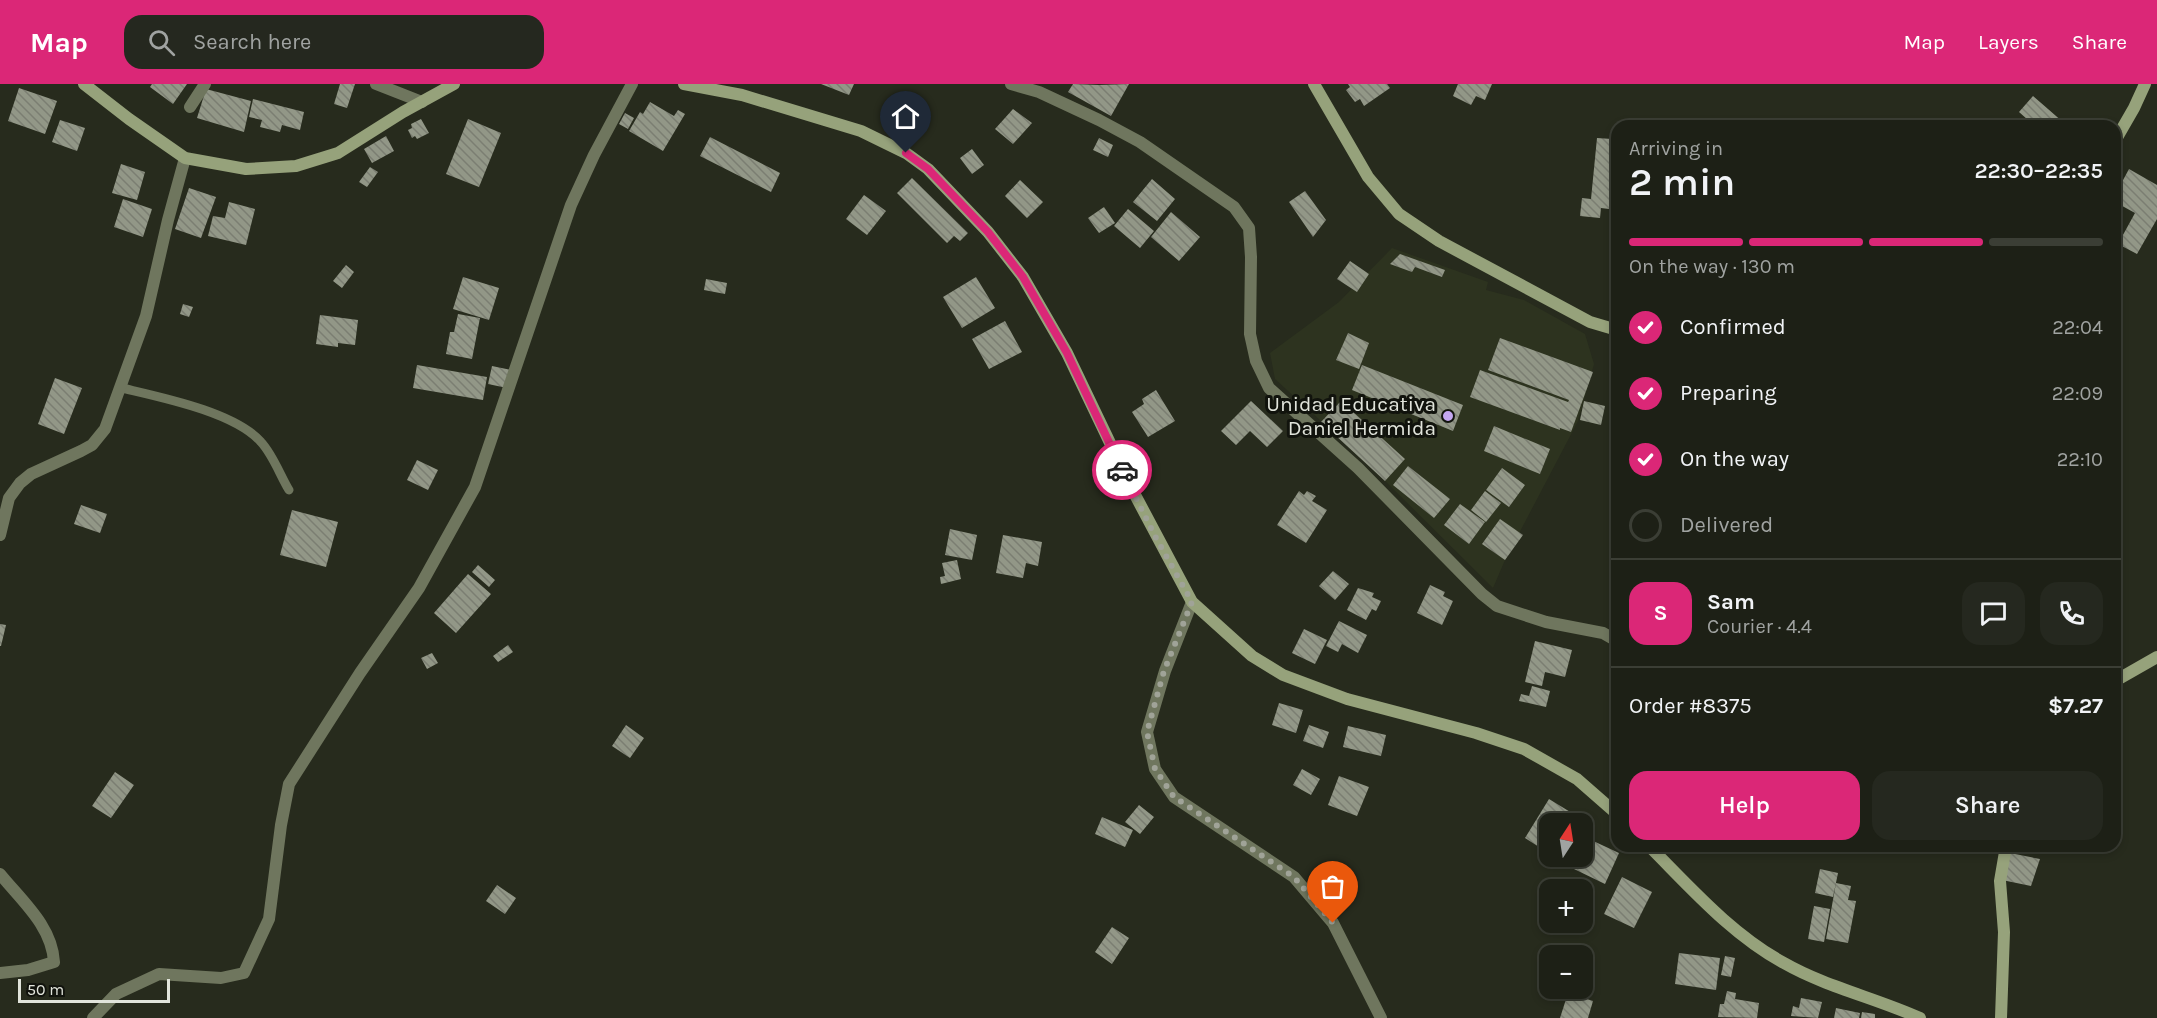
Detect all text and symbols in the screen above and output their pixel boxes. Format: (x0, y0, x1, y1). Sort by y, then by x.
search box (124, 15, 544, 69)
text: Map (30, 26, 88, 59)
icon: search (145, 26, 178, 59)
text: Search here (193, 29, 311, 55)
text: Map (1903, 30, 1945, 54)
text: Layers (1978, 30, 2039, 54)
text: Share (2072, 30, 2127, 54)
pin (880, 91, 931, 153)
icon: home (889, 100, 922, 133)
text: Arriving in (1629, 137, 1723, 160)
text: 22:30–22:35 (1974, 158, 2103, 184)
text: 2 min (1629, 159, 1735, 205)
text: On the way · 130 m (1629, 255, 1795, 278)
icon: check (1629, 311, 1662, 344)
text: Confirmed (1680, 314, 1786, 340)
text: 22:04 (2052, 316, 2103, 339)
icon: check (1629, 377, 1662, 410)
text: Preparing (1680, 380, 1777, 406)
text: 22:09 (2052, 382, 2103, 405)
place label: Unidad Educativa Daniel Hermida (1266, 392, 1436, 440)
marker: Unidad Educativa Daniel Hermida (1441, 409, 1455, 423)
courier (1092, 440, 1152, 500)
icon: check (1629, 443, 1662, 476)
text: On the way (1680, 446, 1789, 472)
text: 22:10 (2057, 448, 2103, 471)
icon: car (1106, 454, 1139, 487)
text: Delivered (1680, 512, 1773, 538)
button: chat (1962, 582, 2025, 645)
button: phone (2040, 582, 2103, 645)
text: Sam (1707, 589, 1755, 615)
text: S (1653, 600, 1668, 626)
text: Courier · 4.4 (1707, 615, 1812, 638)
text: Order #8375 (1629, 693, 1752, 719)
text: $7.27 (2048, 693, 2103, 719)
button: Help (1629, 771, 1860, 840)
button: Share (1872, 771, 2103, 840)
north arrow (1539, 813, 1593, 867)
map controls (1539, 813, 1593, 999)
pin (1307, 861, 1358, 923)
icon: bag (1316, 870, 1349, 903)
button: + (1539, 879, 1593, 933)
button: − (1539, 945, 1593, 999)
scale bar (18, 976, 170, 1004)
text: 50 m (27, 980, 64, 999)

